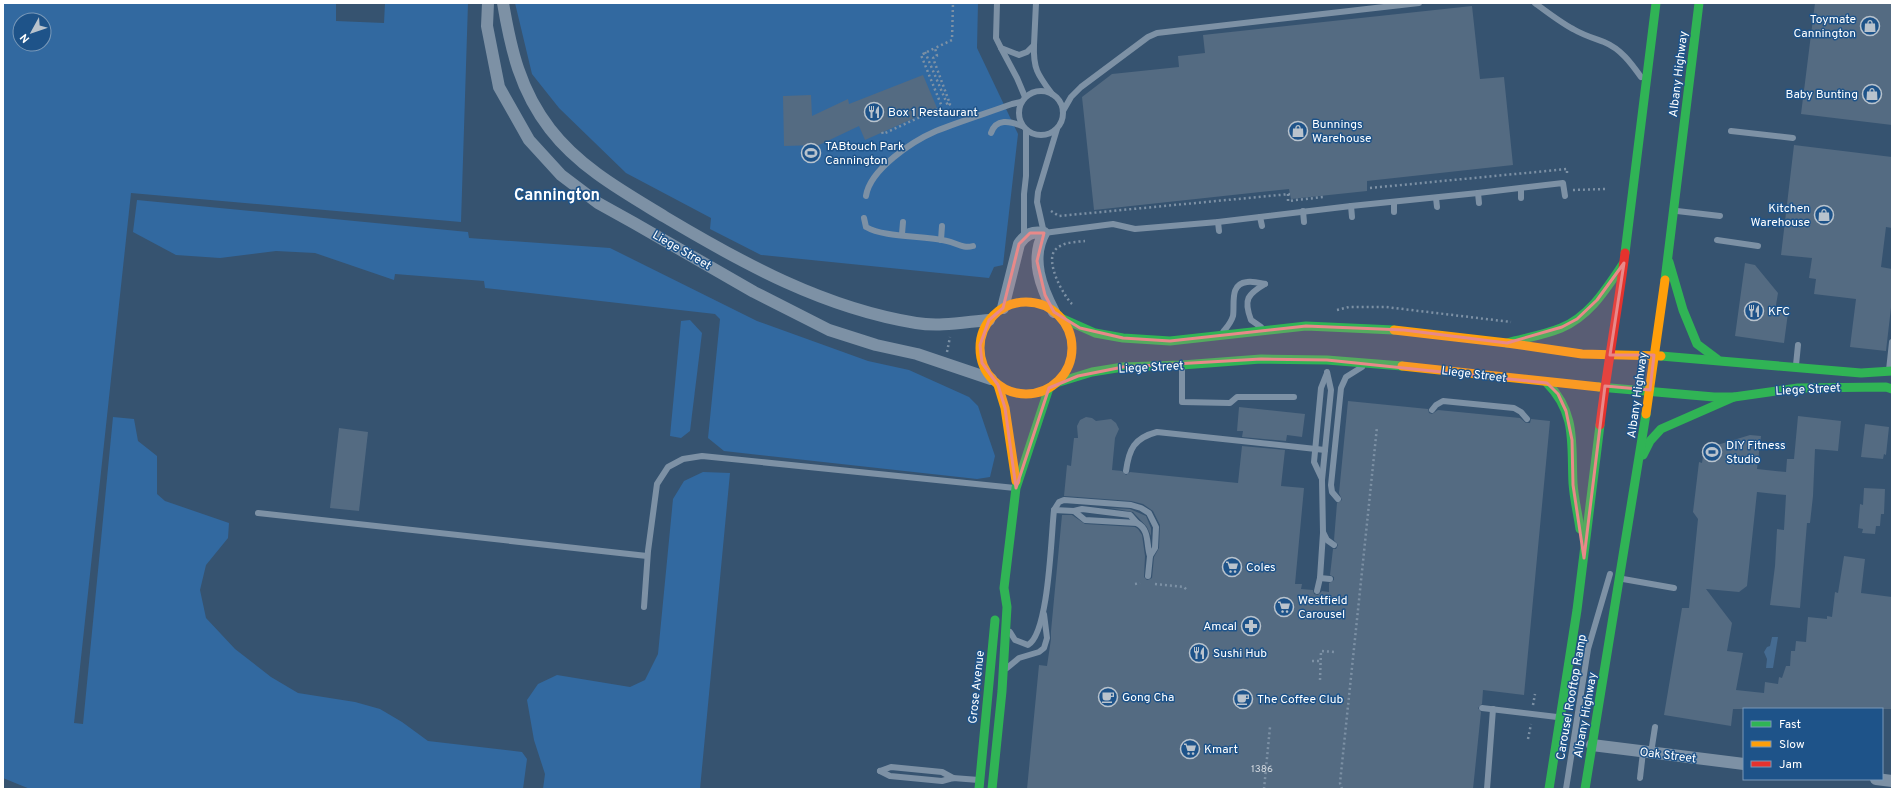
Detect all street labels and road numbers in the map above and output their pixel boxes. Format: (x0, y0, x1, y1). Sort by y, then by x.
street label: Albany Highway (1666, 30, 1692, 118)
street label: Liege Street (649, 228, 714, 274)
street label: Albany Highway (1624, 351, 1652, 439)
street label: Liege Street (1118, 358, 1184, 378)
street label: Liege Street (1440, 363, 1507, 387)
street label: Liege Street (1775, 380, 1841, 400)
street label: Carousel Rooftop Ramp (1553, 633, 1591, 761)
street label: Grose Avenue (965, 650, 989, 725)
street label: Albany Highway (1571, 671, 1601, 759)
street label: Oak Street (1639, 745, 1697, 767)

